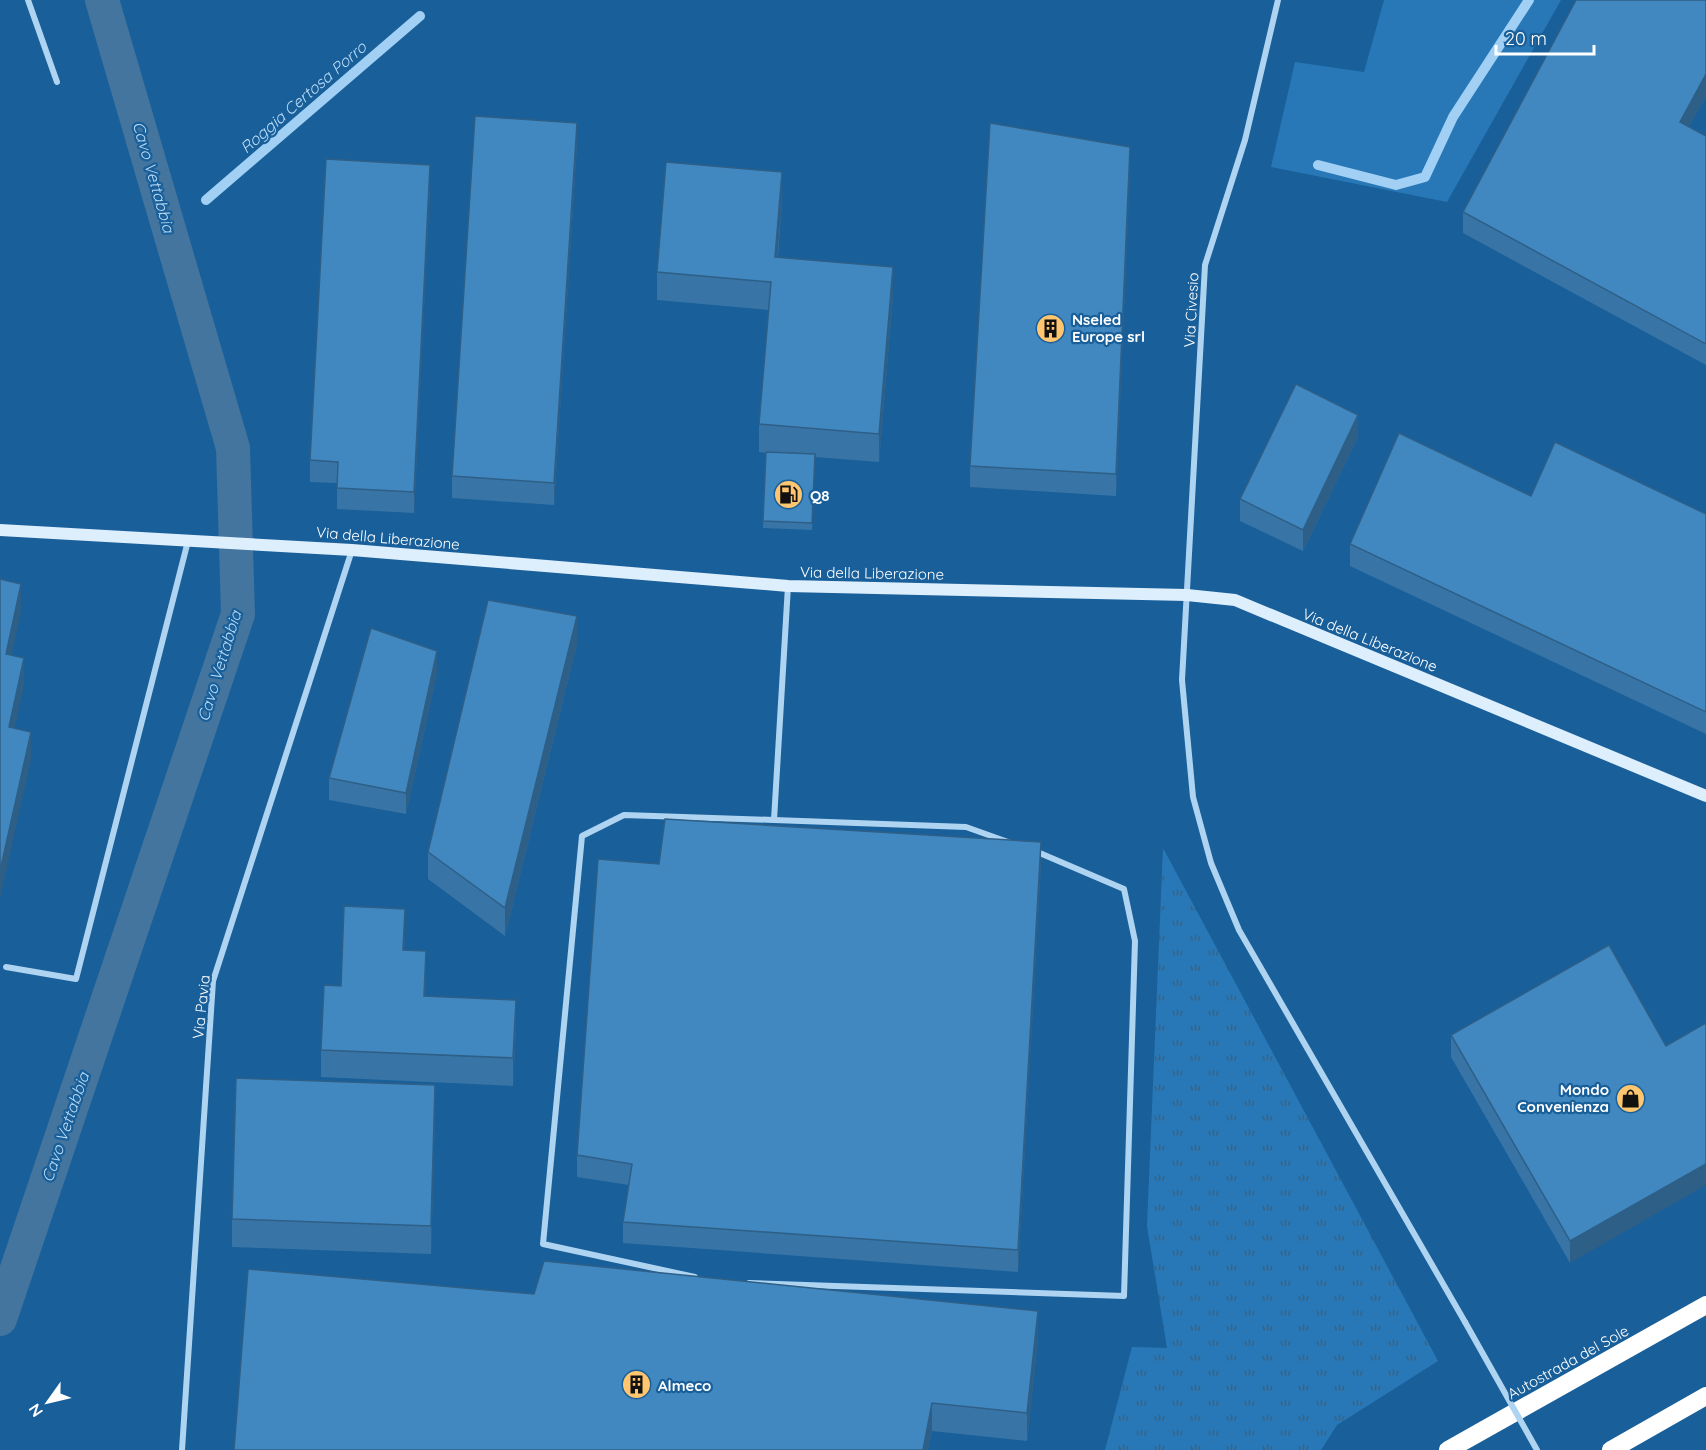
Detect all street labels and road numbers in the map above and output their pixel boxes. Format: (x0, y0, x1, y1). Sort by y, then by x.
street label: Via Civesio (1180, 272, 1202, 348)
street label: Via della Liberazione (315, 522, 461, 554)
street label: Via della Liberazione (800, 562, 944, 584)
street label: Via della Liberazione (1300, 604, 1440, 676)
street label: Via Pavia (188, 974, 214, 1040)
street label: Autostrada del Sole (1504, 1321, 1632, 1403)

